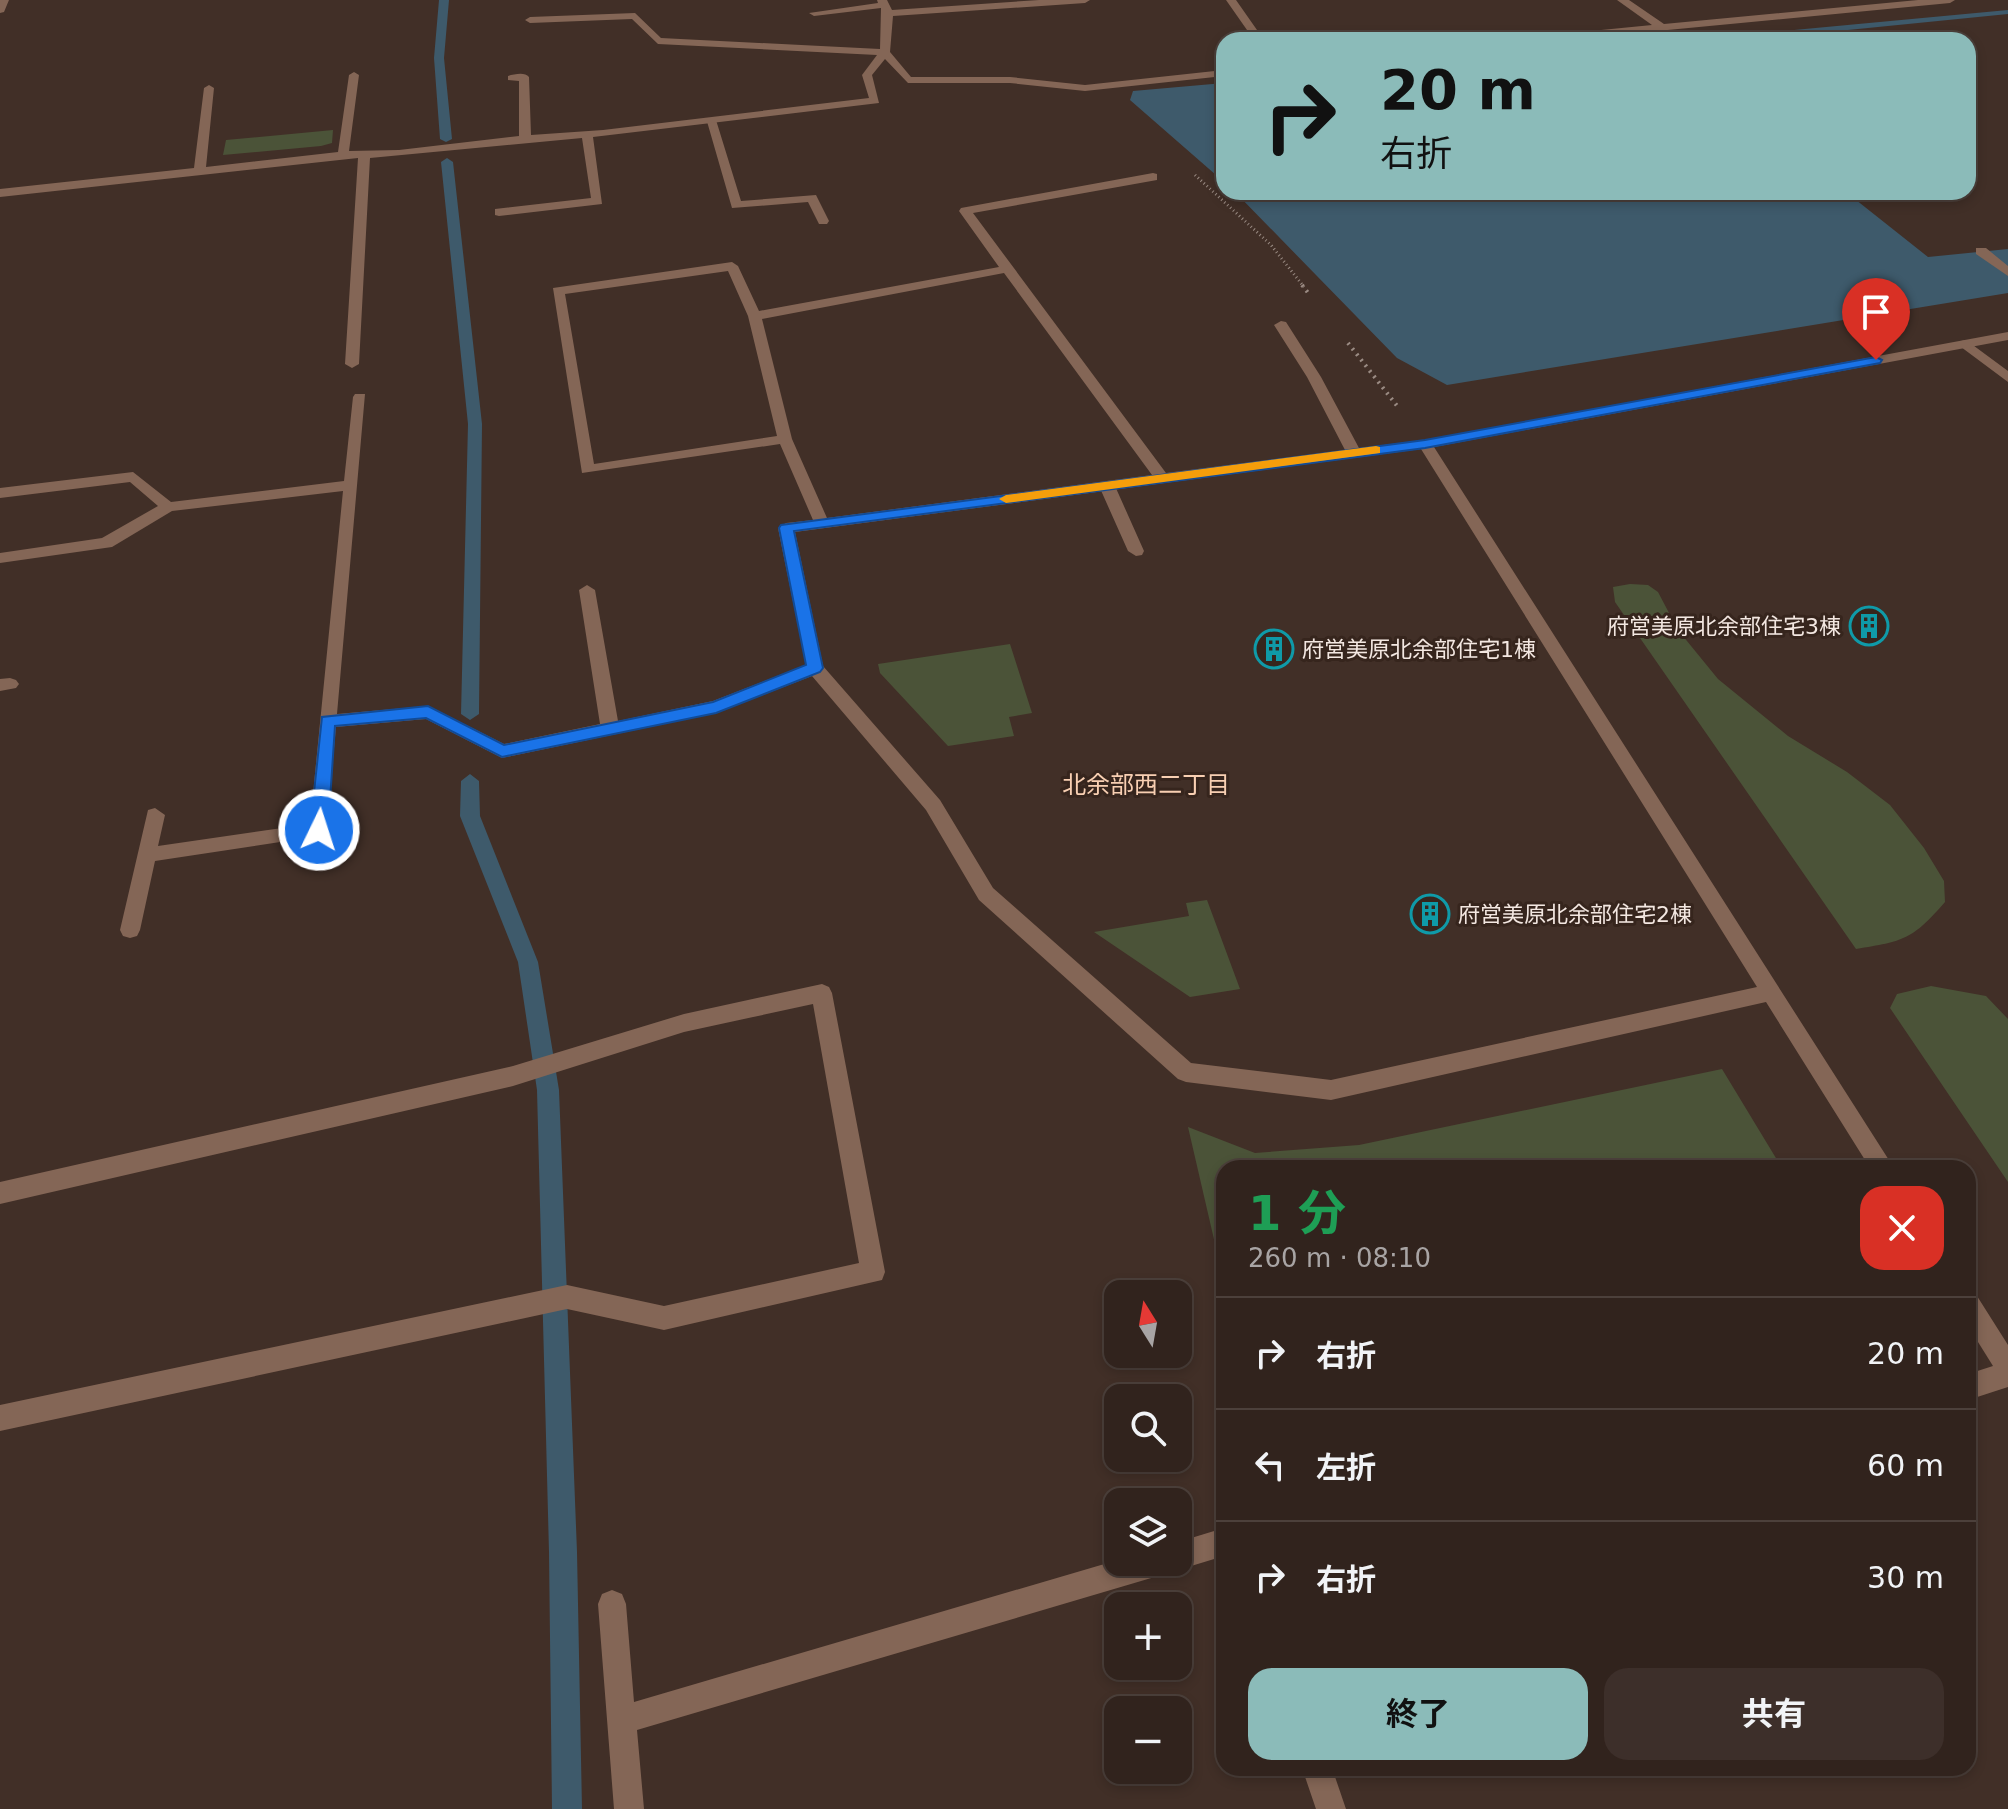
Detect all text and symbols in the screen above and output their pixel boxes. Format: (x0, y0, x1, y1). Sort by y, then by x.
text: 20 m (1380, 57, 1536, 122)
icon: right (1248, 64, 1352, 168)
text: 右折 (1380, 133, 1452, 174)
pin (1842, 278, 1910, 360)
icon: arrive (1854, 290, 1898, 334)
building icon: 府営美原北余部住宅3棟 (1848, 605, 1890, 647)
place label: 府営美原北余部住宅3棟 (1607, 614, 1841, 639)
building icon: 府営美原北余部住宅1棟 (1253, 628, 1295, 670)
place label: 府営美原北余部住宅1棟 (1302, 637, 1536, 662)
district label: 北余部西二丁目 (1062, 771, 1230, 799)
position arrow (277, 788, 361, 872)
building icon: 府営美原北余部住宅2棟 (1409, 893, 1451, 935)
place label: 府営美原北余部住宅2棟 (1458, 902, 1692, 927)
text: 1 分 (1248, 1185, 1346, 1241)
button: close (1860, 1186, 1944, 1270)
text: 260 m · 08:10 (1248, 1243, 1431, 1273)
north arrow (1104, 1280, 1192, 1368)
map controls (1104, 1280, 1192, 1784)
icon: right (1248, 1331, 1292, 1375)
text: 20 m (1867, 1336, 1944, 1371)
text: 右折 (1316, 1338, 1376, 1373)
button: search (1104, 1384, 1192, 1472)
icon: left (1248, 1443, 1292, 1487)
text: 60 m (1867, 1448, 1944, 1483)
text: 左折 (1316, 1450, 1376, 1485)
button: layers (1104, 1488, 1192, 1576)
icon: right (1248, 1555, 1292, 1599)
text: 30 m (1867, 1560, 1944, 1595)
text: 右折 (1316, 1562, 1376, 1597)
button: + (1104, 1592, 1192, 1680)
button: 終了 (1248, 1668, 1588, 1760)
button: 共有 (1604, 1668, 1944, 1760)
button: − (1104, 1696, 1192, 1784)

